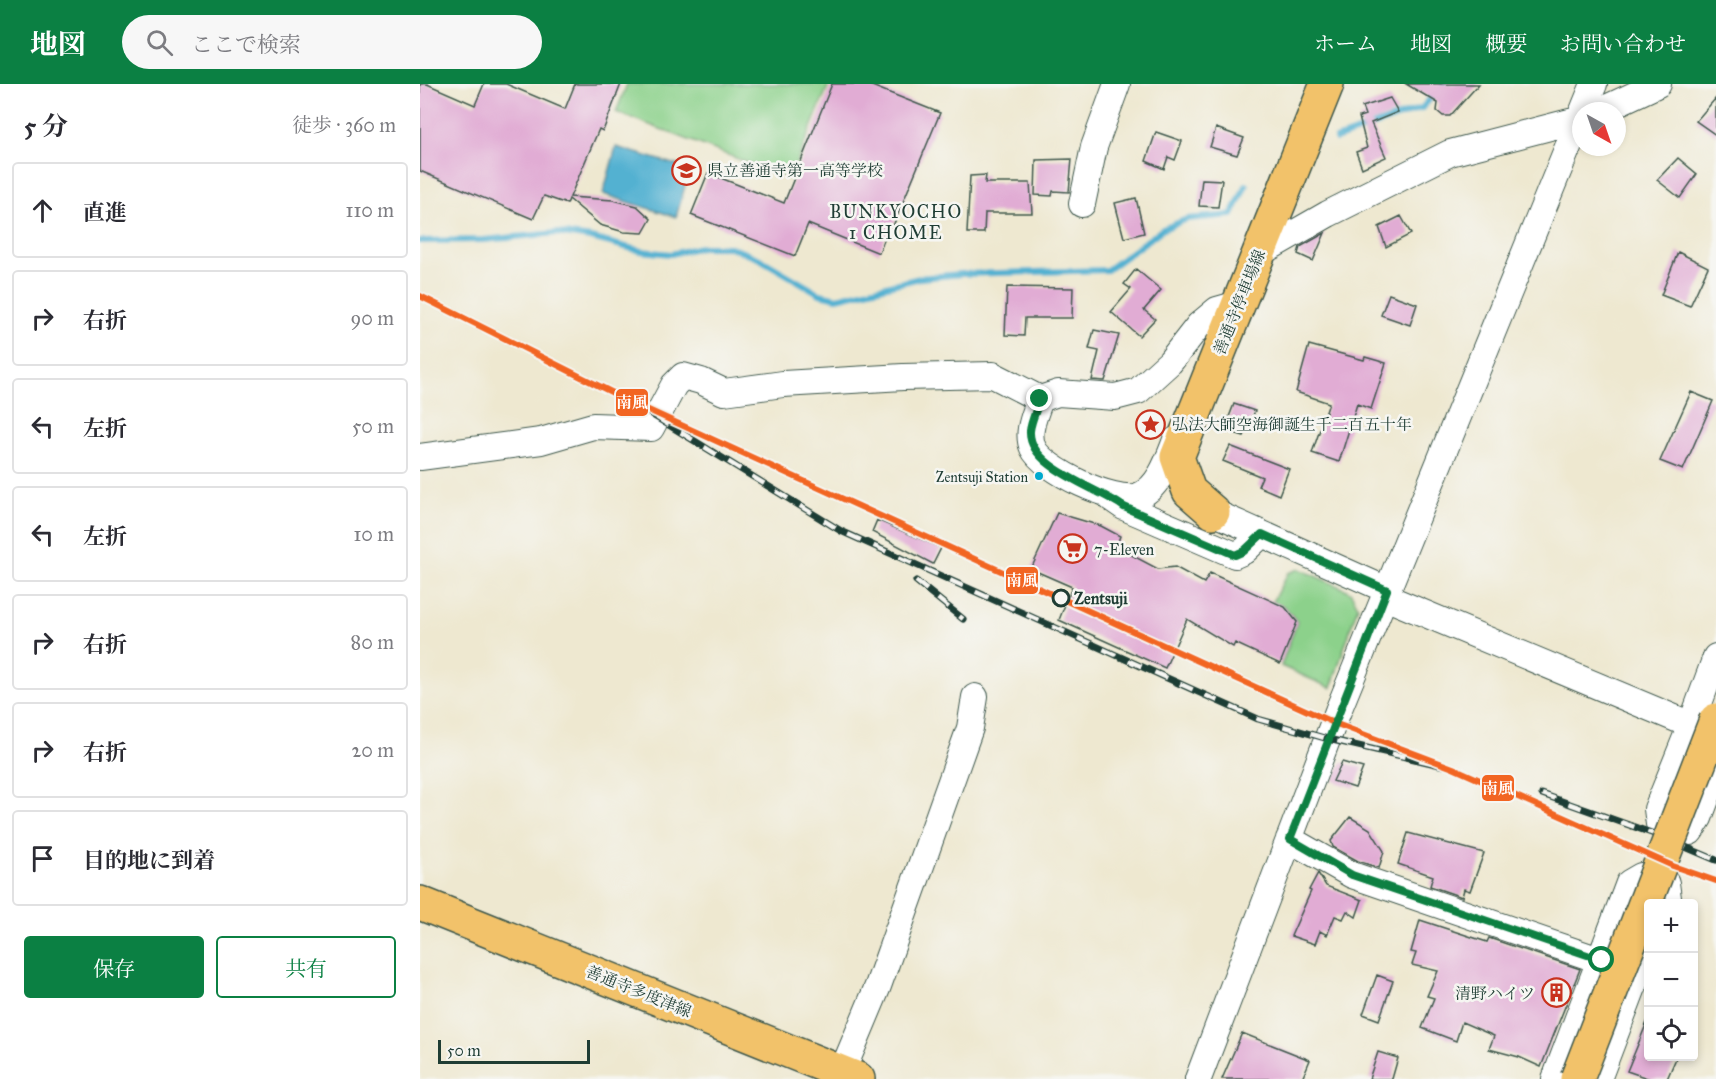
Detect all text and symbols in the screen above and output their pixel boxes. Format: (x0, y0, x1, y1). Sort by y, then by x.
search box (122, 15, 542, 69)
icon: search (143, 26, 176, 59)
text: 地図 (30, 27, 86, 62)
text: ここで検索 (191, 31, 301, 58)
text: ホーム (1314, 31, 1377, 57)
text: 地図 (1410, 31, 1452, 57)
text: 概要 (1485, 31, 1527, 57)
text: お問い合わせ (1560, 31, 1686, 57)
north arrow (1572, 102, 1626, 156)
text: 5 分 (24, 110, 68, 142)
text: 徒歩 · 360 m (292, 113, 396, 137)
school or university icon: 県立善通寺第一高等学校 (670, 154, 702, 186)
place label: 県立善通寺第一高等学校 (707, 161, 883, 180)
icon: ahead (26, 194, 59, 227)
text: 110 m (346, 198, 394, 222)
text: 直進 (83, 199, 127, 226)
district label: BUNKYOCHO 1 CHOME (829, 201, 963, 244)
street label: 善通寺停車場線 (1210, 247, 1269, 358)
icon: right (26, 302, 59, 335)
text: 90 m (351, 306, 394, 330)
text: 右折 (83, 307, 127, 334)
route end (1026, 385, 1052, 411)
line badge: 南風 (615, 388, 649, 417)
text: 南風 (616, 393, 648, 412)
place icon: 弘法大師空海御誕生千二百五十年 (1135, 408, 1167, 440)
icon: left (26, 410, 59, 443)
text: 50 m (352, 414, 394, 438)
text: 左折 (83, 415, 127, 442)
place label: 弘法大師空海御誕生千二百五十年 (1172, 415, 1412, 434)
place label: Zentsuji Station (936, 469, 1028, 486)
marker: Zentsuji Station (1033, 470, 1045, 482)
icon: left (26, 518, 59, 551)
text: 10 m (353, 522, 394, 546)
text: 左折 (83, 523, 127, 550)
supermarket icon: 7-Eleven (1057, 533, 1089, 565)
place label: 7-Eleven (1094, 540, 1155, 559)
line badge: 南風 (1005, 566, 1039, 595)
text: 南風 (1006, 571, 1038, 590)
marker: Zentsuji (1052, 589, 1070, 607)
place label: Zentsuji (1074, 589, 1128, 609)
icon: right (26, 626, 59, 659)
text: 80 m (351, 630, 394, 654)
text: 右折 (83, 631, 127, 658)
icon: right (26, 734, 59, 767)
text: 20 m (351, 738, 394, 762)
text: 右折 (83, 739, 127, 766)
line badge: 南風 (1481, 774, 1515, 802)
text: 南風 (1482, 779, 1514, 798)
icon: arrive (26, 842, 59, 875)
text: 目的地に到着 (83, 847, 215, 874)
map controls (1644, 899, 1698, 1061)
button: + (1644, 899, 1698, 953)
button: 保存 (24, 936, 204, 998)
button: 共有 (216, 936, 396, 998)
route start (1588, 946, 1614, 972)
button: − (1644, 953, 1698, 1007)
street label: 善通寺多度津線 (583, 962, 694, 1021)
building icon: 清野ハイツ (1540, 977, 1572, 1009)
place label: 清野ハイツ (1455, 984, 1535, 1003)
button: locate (1644, 1007, 1698, 1061)
scale bar (438, 1037, 590, 1064)
text: 50 m (447, 1041, 481, 1060)

